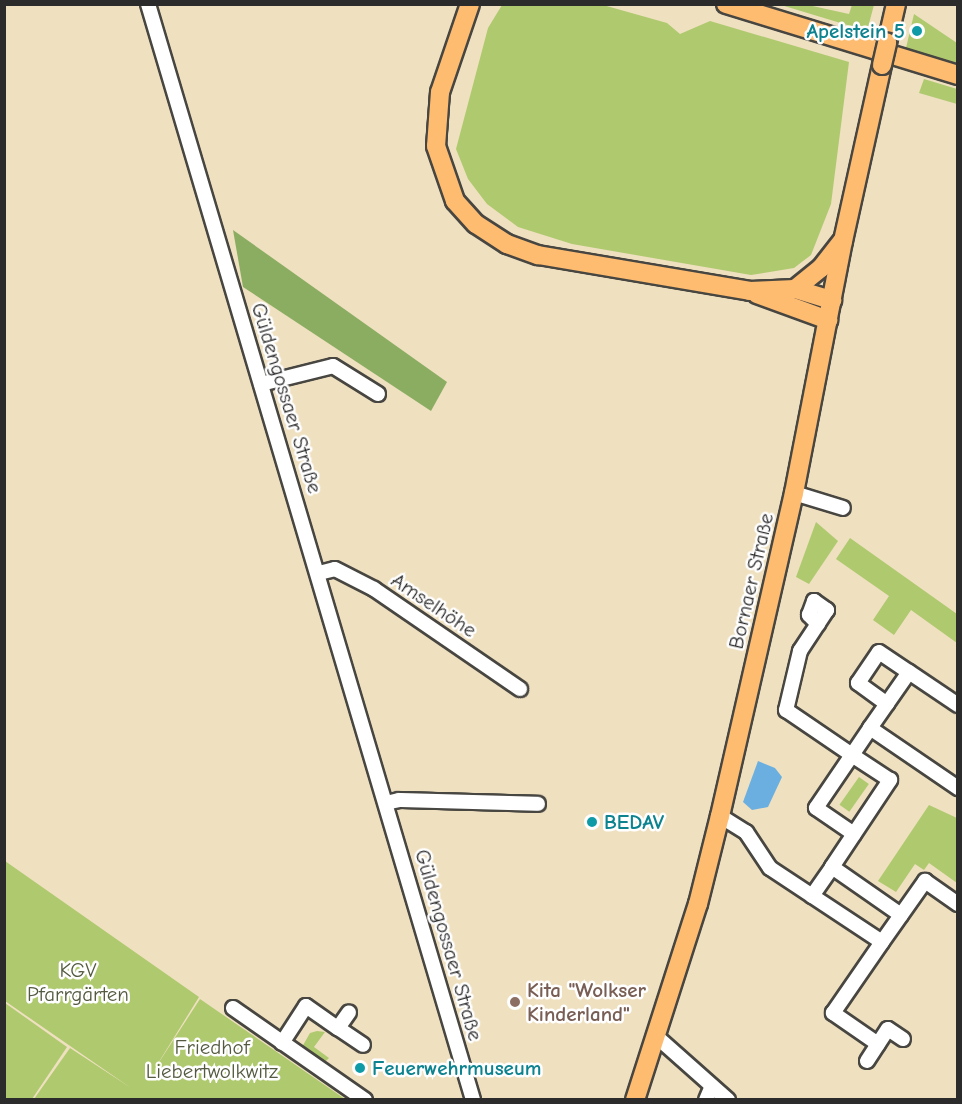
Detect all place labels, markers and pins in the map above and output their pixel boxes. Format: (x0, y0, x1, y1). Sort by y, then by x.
place label: Apelstein 5 (806, 18, 905, 44)
marker: Apelstein 5 (910, 24, 924, 38)
place label: BEDAV (604, 809, 664, 835)
marker: BEDAV (585, 815, 599, 829)
place label: Kita "Wolkser Kinderland" (527, 977, 646, 1027)
marker: Kita "Wolkser Kinderland" (508, 995, 522, 1009)
place label: Feuerwehrmuseum (372, 1055, 541, 1081)
marker: Feuerwehrmuseum (353, 1061, 367, 1075)

